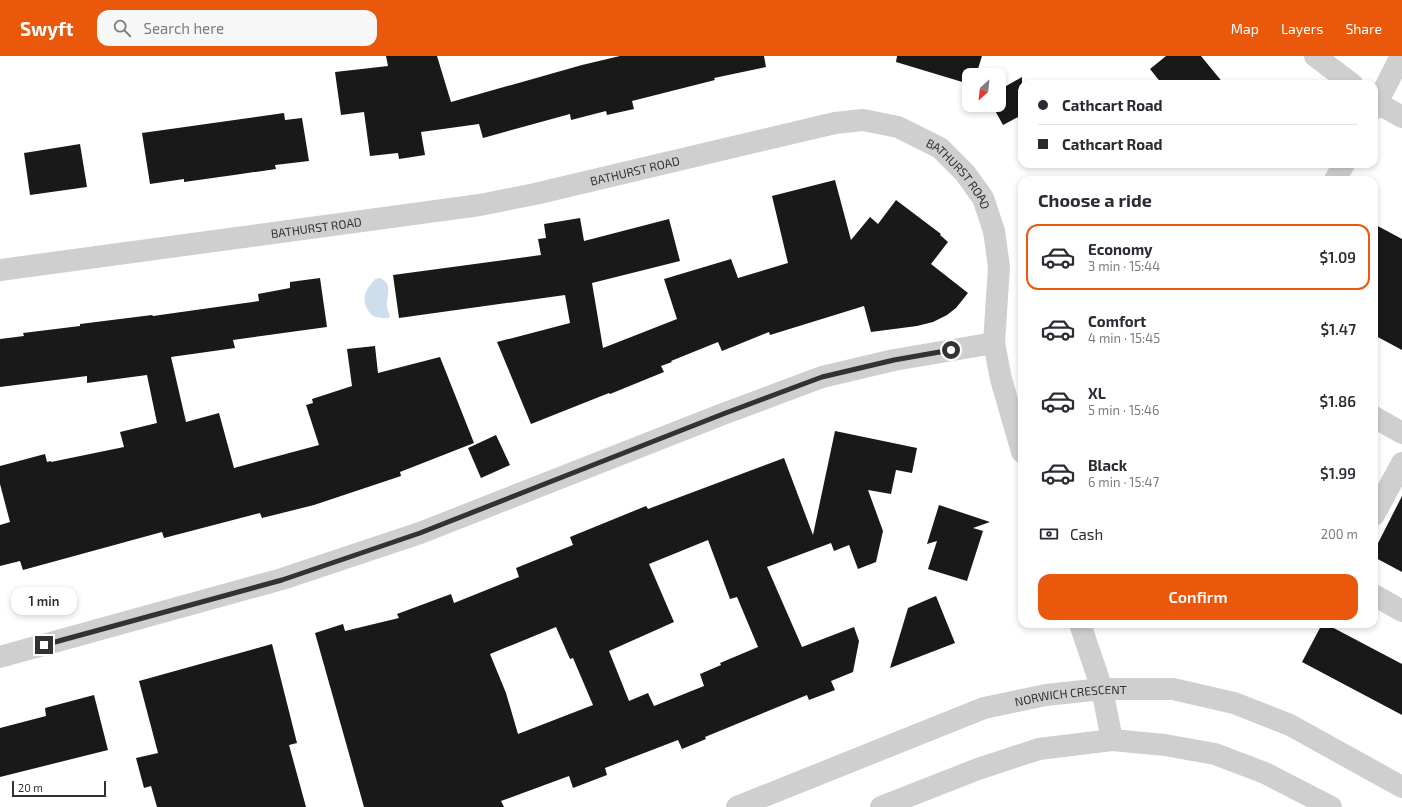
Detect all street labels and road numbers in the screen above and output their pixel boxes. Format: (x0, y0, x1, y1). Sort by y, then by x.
street label: BATHURST ROAD (924, 135, 993, 211)
street label: BATHURST ROAD (589, 153, 681, 188)
street label: BATHURST ROAD (270, 214, 362, 240)
street label: NORWICH CRESCENT (1013, 682, 1127, 708)

